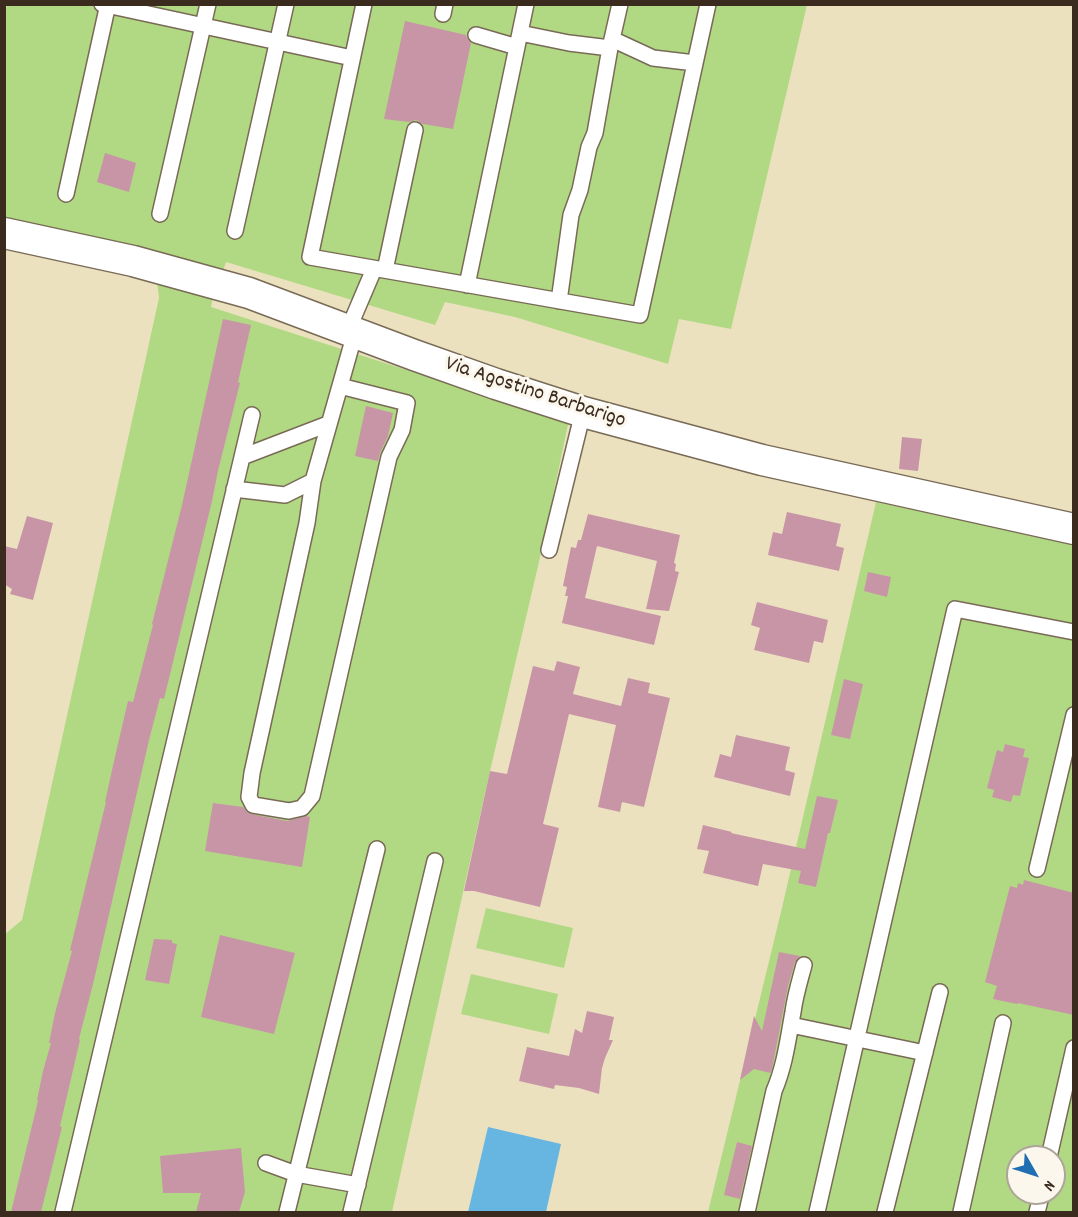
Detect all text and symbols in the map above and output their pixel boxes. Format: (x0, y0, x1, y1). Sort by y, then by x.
street label: Via Agostino Barbarigo (441, 352, 629, 436)
north arrow (1006, 1145, 1066, 1205)
text: N (1037, 1175, 1060, 1196)

